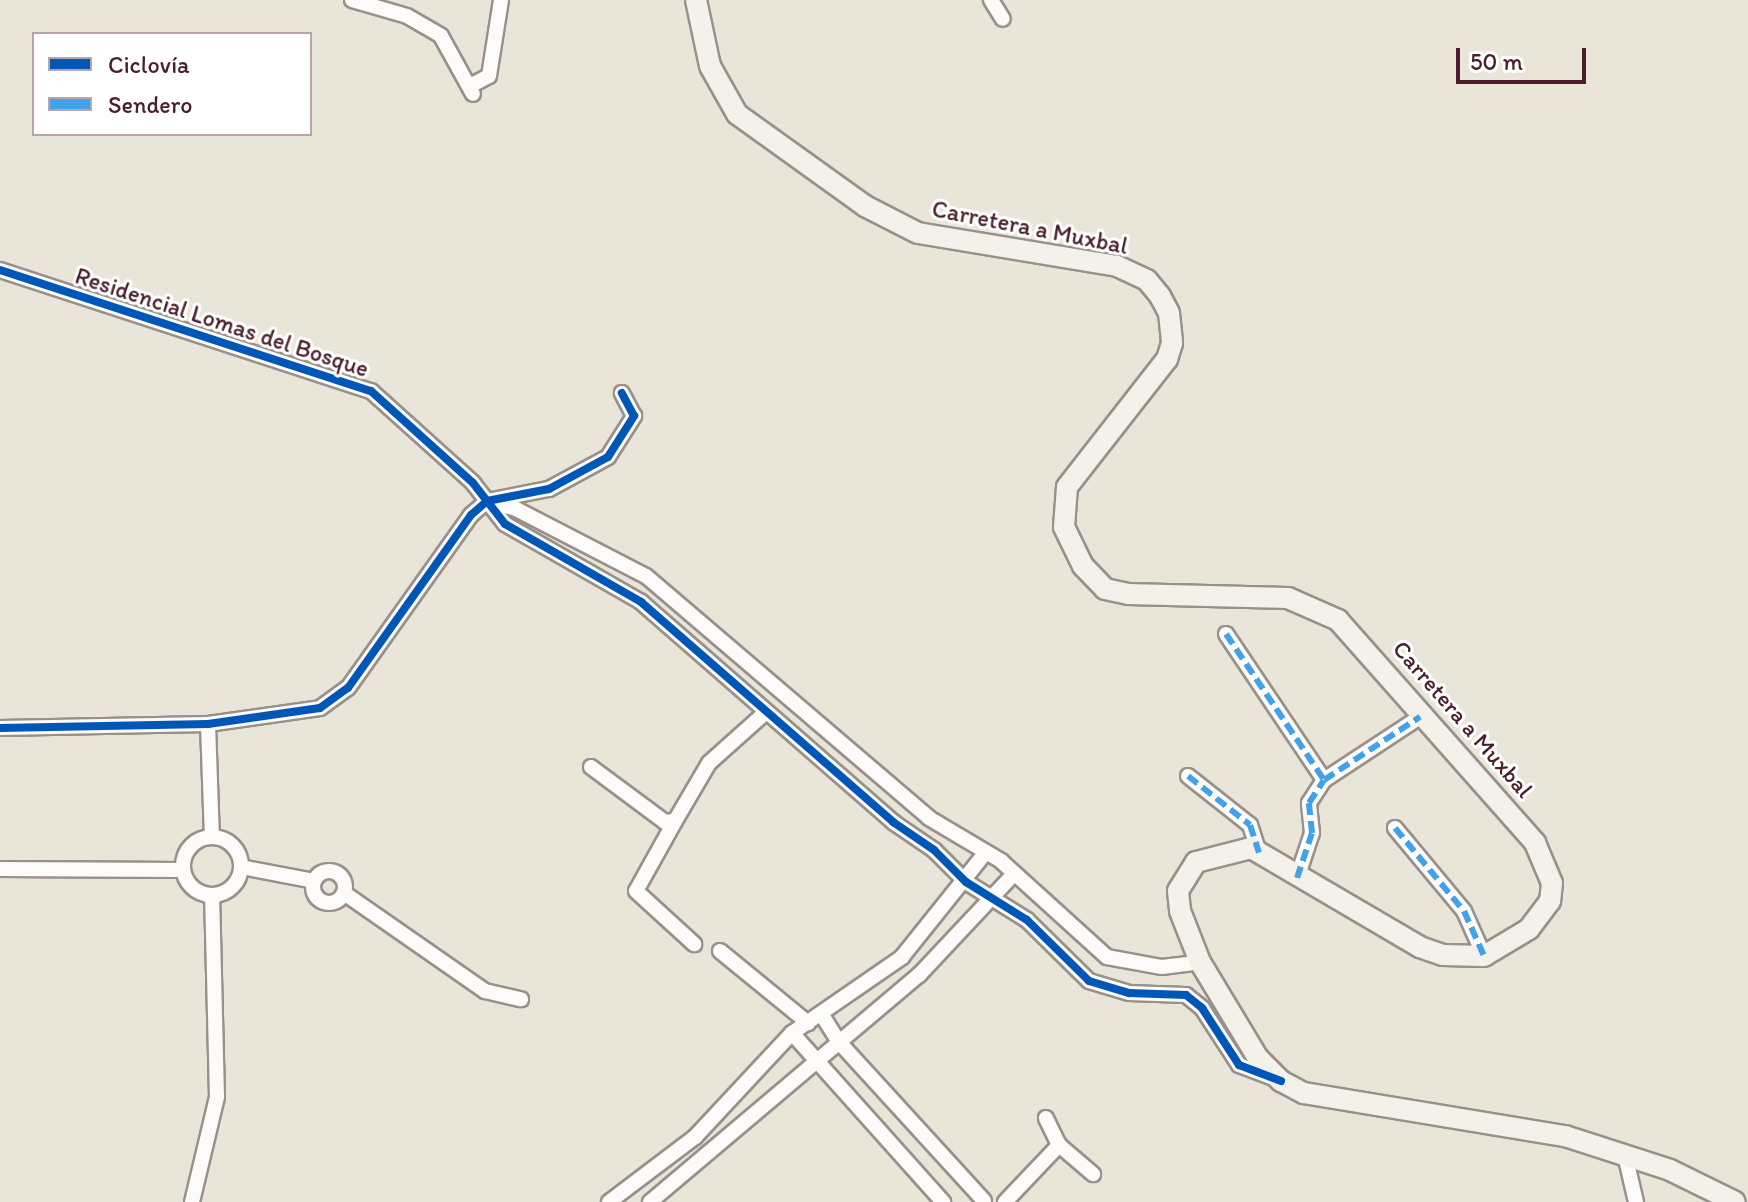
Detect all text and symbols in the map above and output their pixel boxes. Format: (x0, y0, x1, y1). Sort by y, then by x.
legend (32, 32, 312, 136)
scale bar (1460, 32, 1590, 82)
text: 50 m (1470, 47, 1523, 76)
text: Ciclovía (108, 50, 190, 79)
text: Sendero (108, 90, 192, 119)
street label: Carretera a Muxbal (930, 194, 1130, 260)
street label: Residencial Lomas del Bosque (72, 261, 372, 383)
street label: Carretera a Muxbal (1387, 634, 1539, 804)

